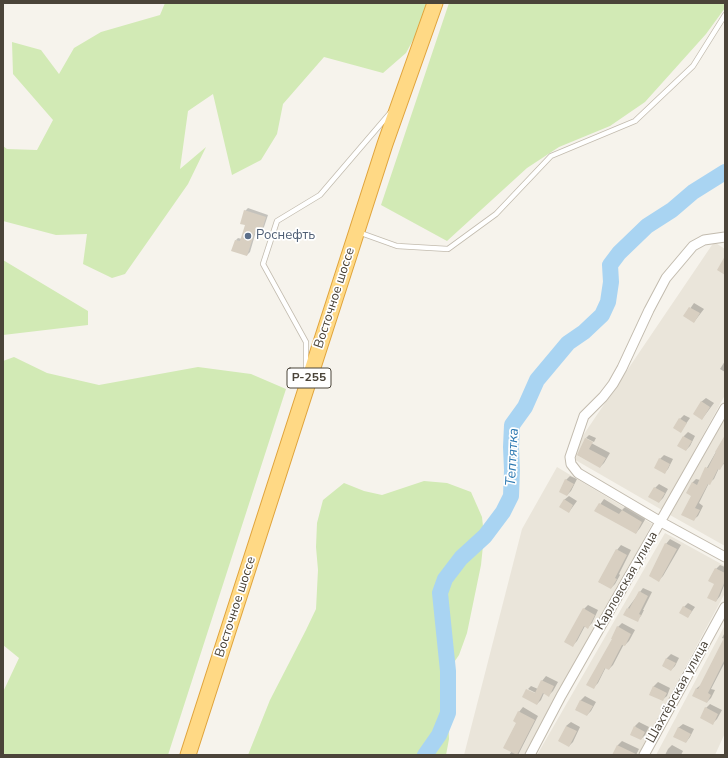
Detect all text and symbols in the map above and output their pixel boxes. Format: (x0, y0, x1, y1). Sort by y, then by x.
place label: Роснефть (256, 228, 315, 244)
marker: Роснефть (243, 231, 253, 241)
street label: Восточное шоссе (311, 246, 359, 350)
road number: Р-255 (287, 368, 331, 388)
water label: Тептятка (503, 428, 523, 486)
street label: Карловская улица (592, 529, 662, 633)
street label: Восточное шоссе (212, 555, 260, 659)
street label: Шахтёрская улица (643, 638, 713, 746)

